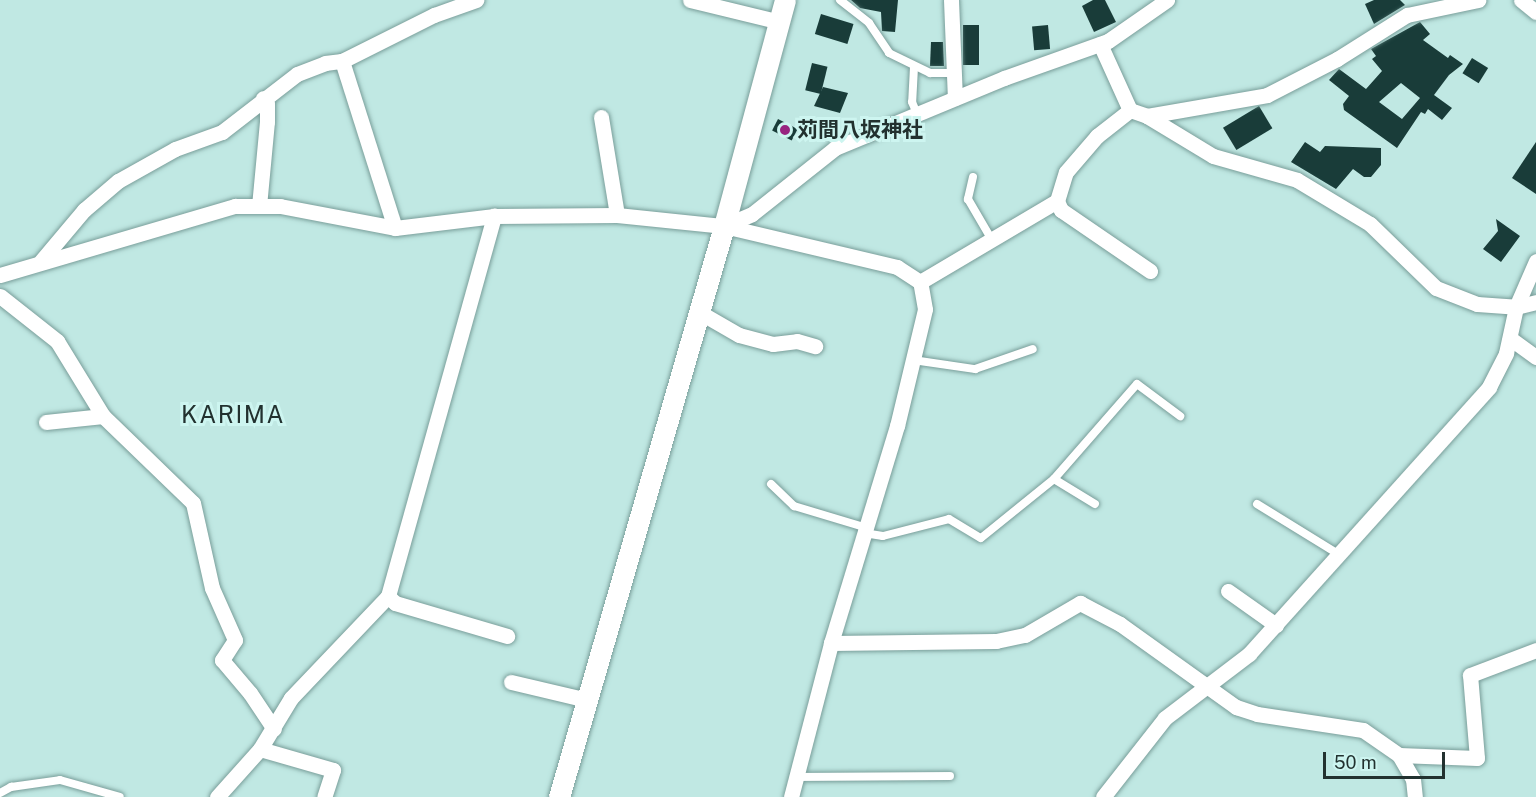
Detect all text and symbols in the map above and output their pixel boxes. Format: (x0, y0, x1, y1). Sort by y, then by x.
place label: 苅間八坂神社 (797, 117, 923, 143)
marker: 苅間八坂神社 (778, 123, 792, 137)
district label: KARIMA (181, 401, 285, 429)
scale bar (1326, 740, 1448, 778)
text: 50 m (1334, 752, 1377, 773)

